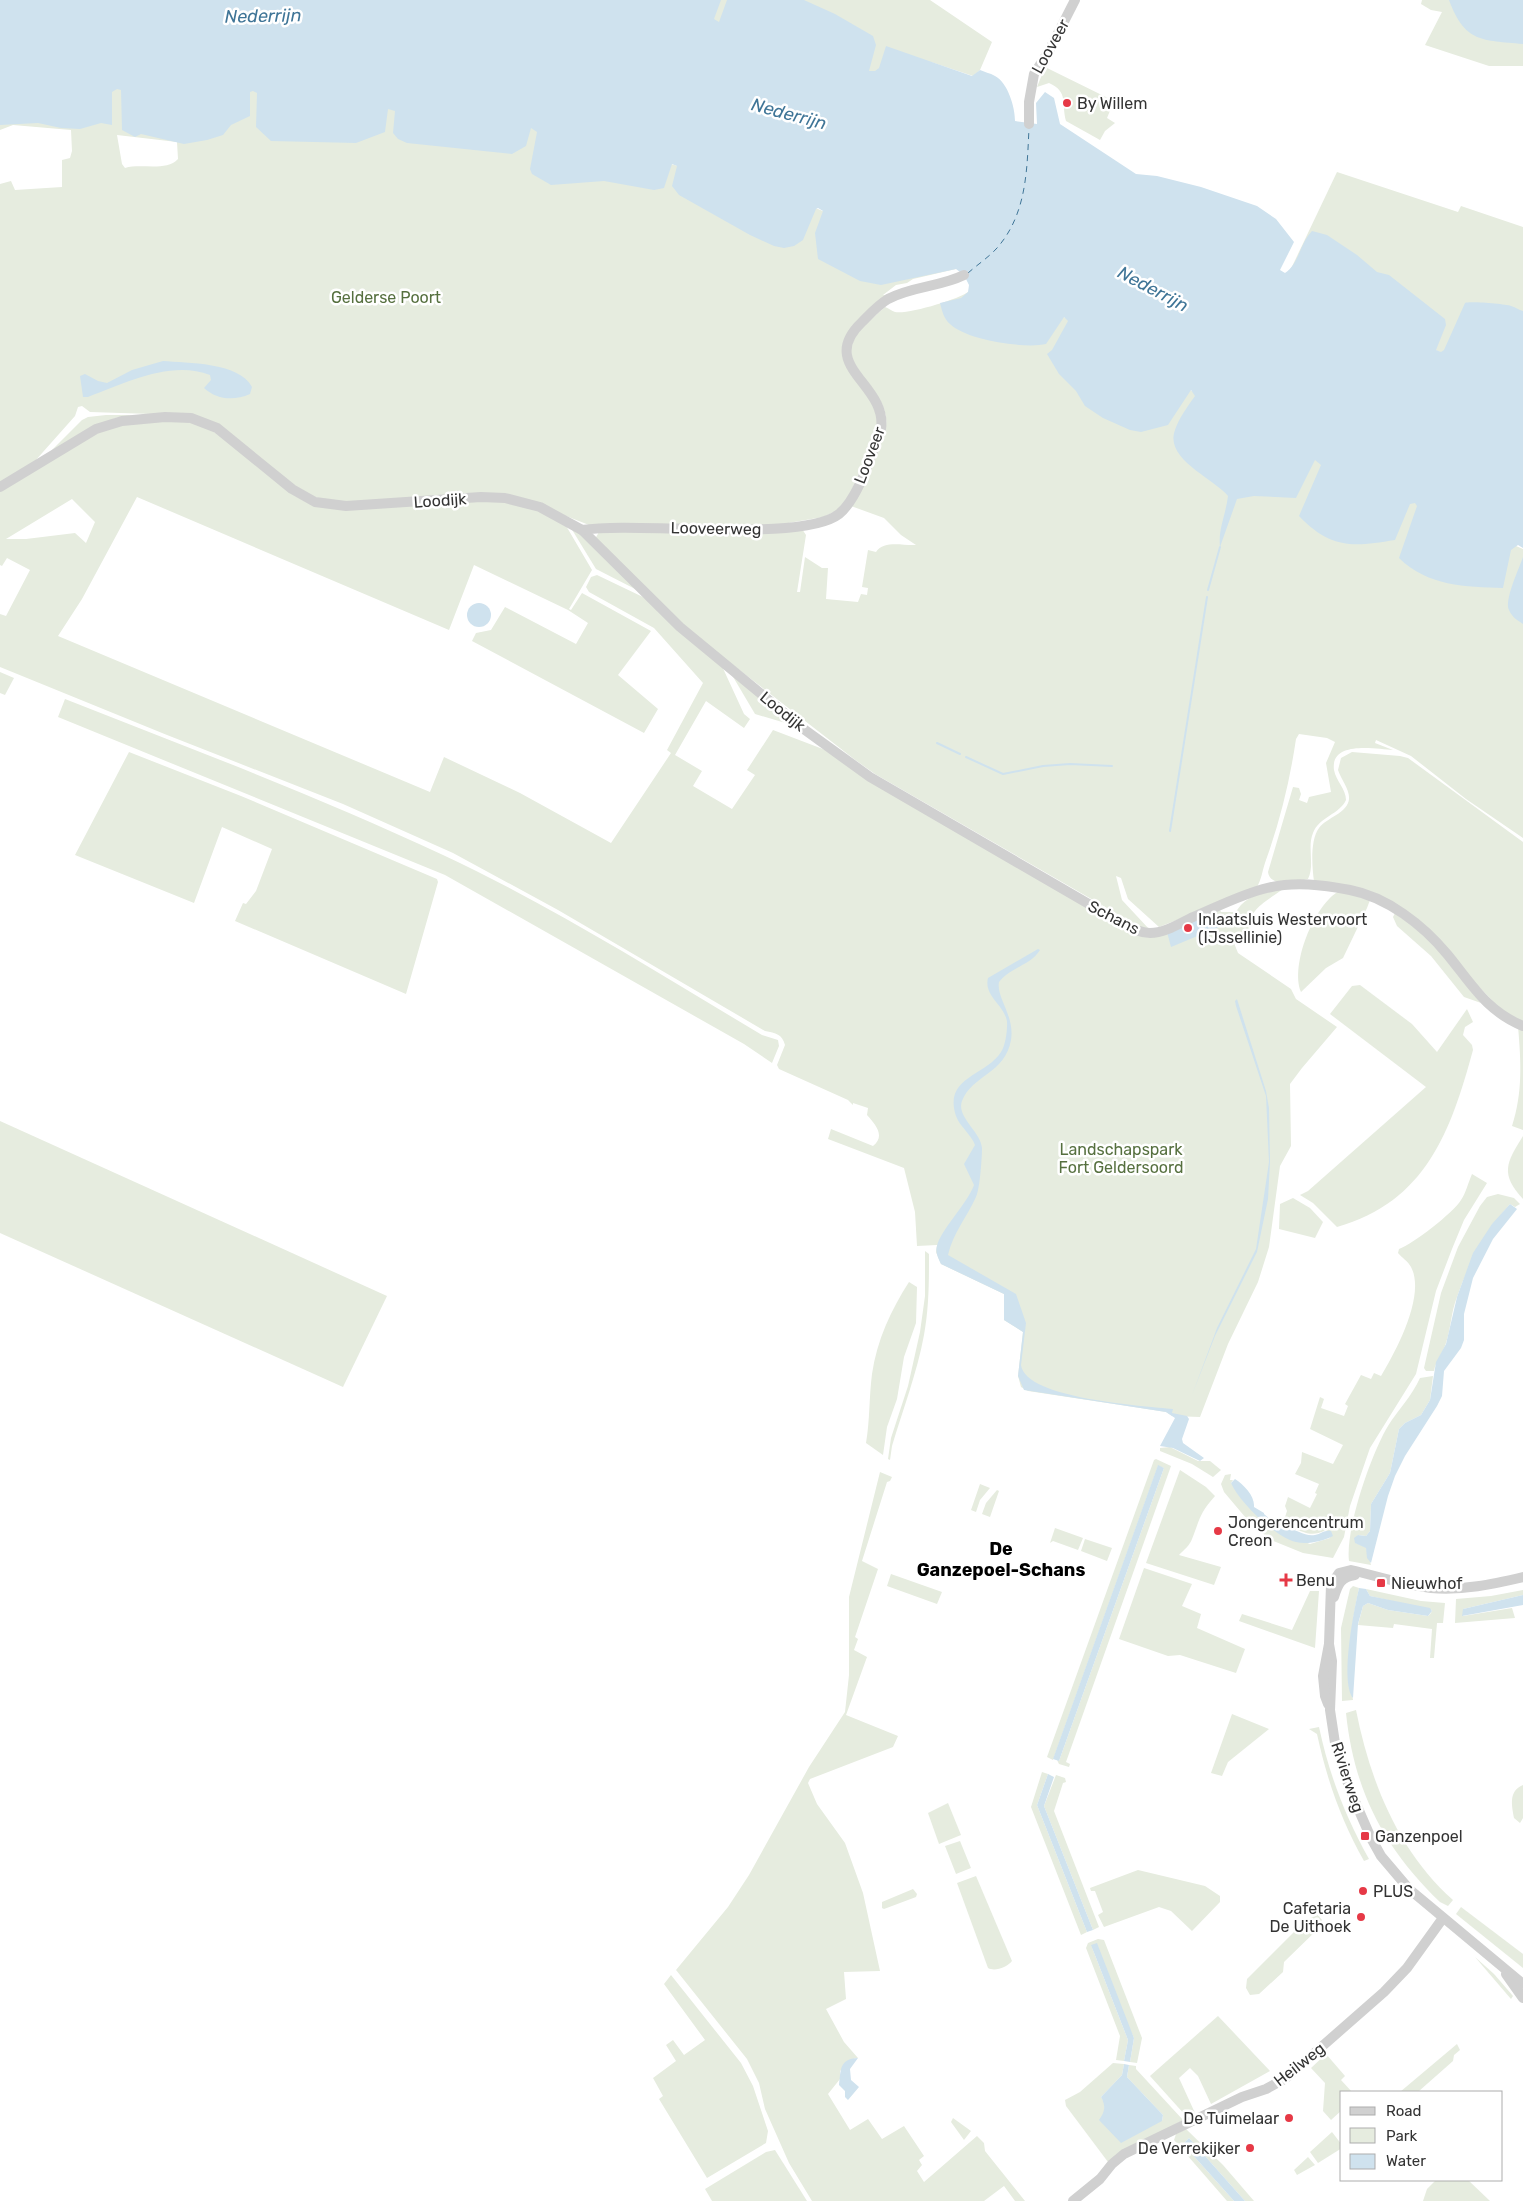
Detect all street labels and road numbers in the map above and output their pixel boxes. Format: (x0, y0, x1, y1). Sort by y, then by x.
street label: Looveer (1028, 16, 1073, 77)
street label: Looveer (850, 424, 889, 486)
street label: Loodijk (413, 489, 468, 512)
street label: Looveerweg (671, 518, 761, 539)
street label: Loodijk (756, 687, 810, 736)
street label: Schans (1085, 896, 1143, 938)
street label: Rivierweg (1327, 1739, 1368, 1815)
street label: Heilweg (1270, 2039, 1329, 2090)

